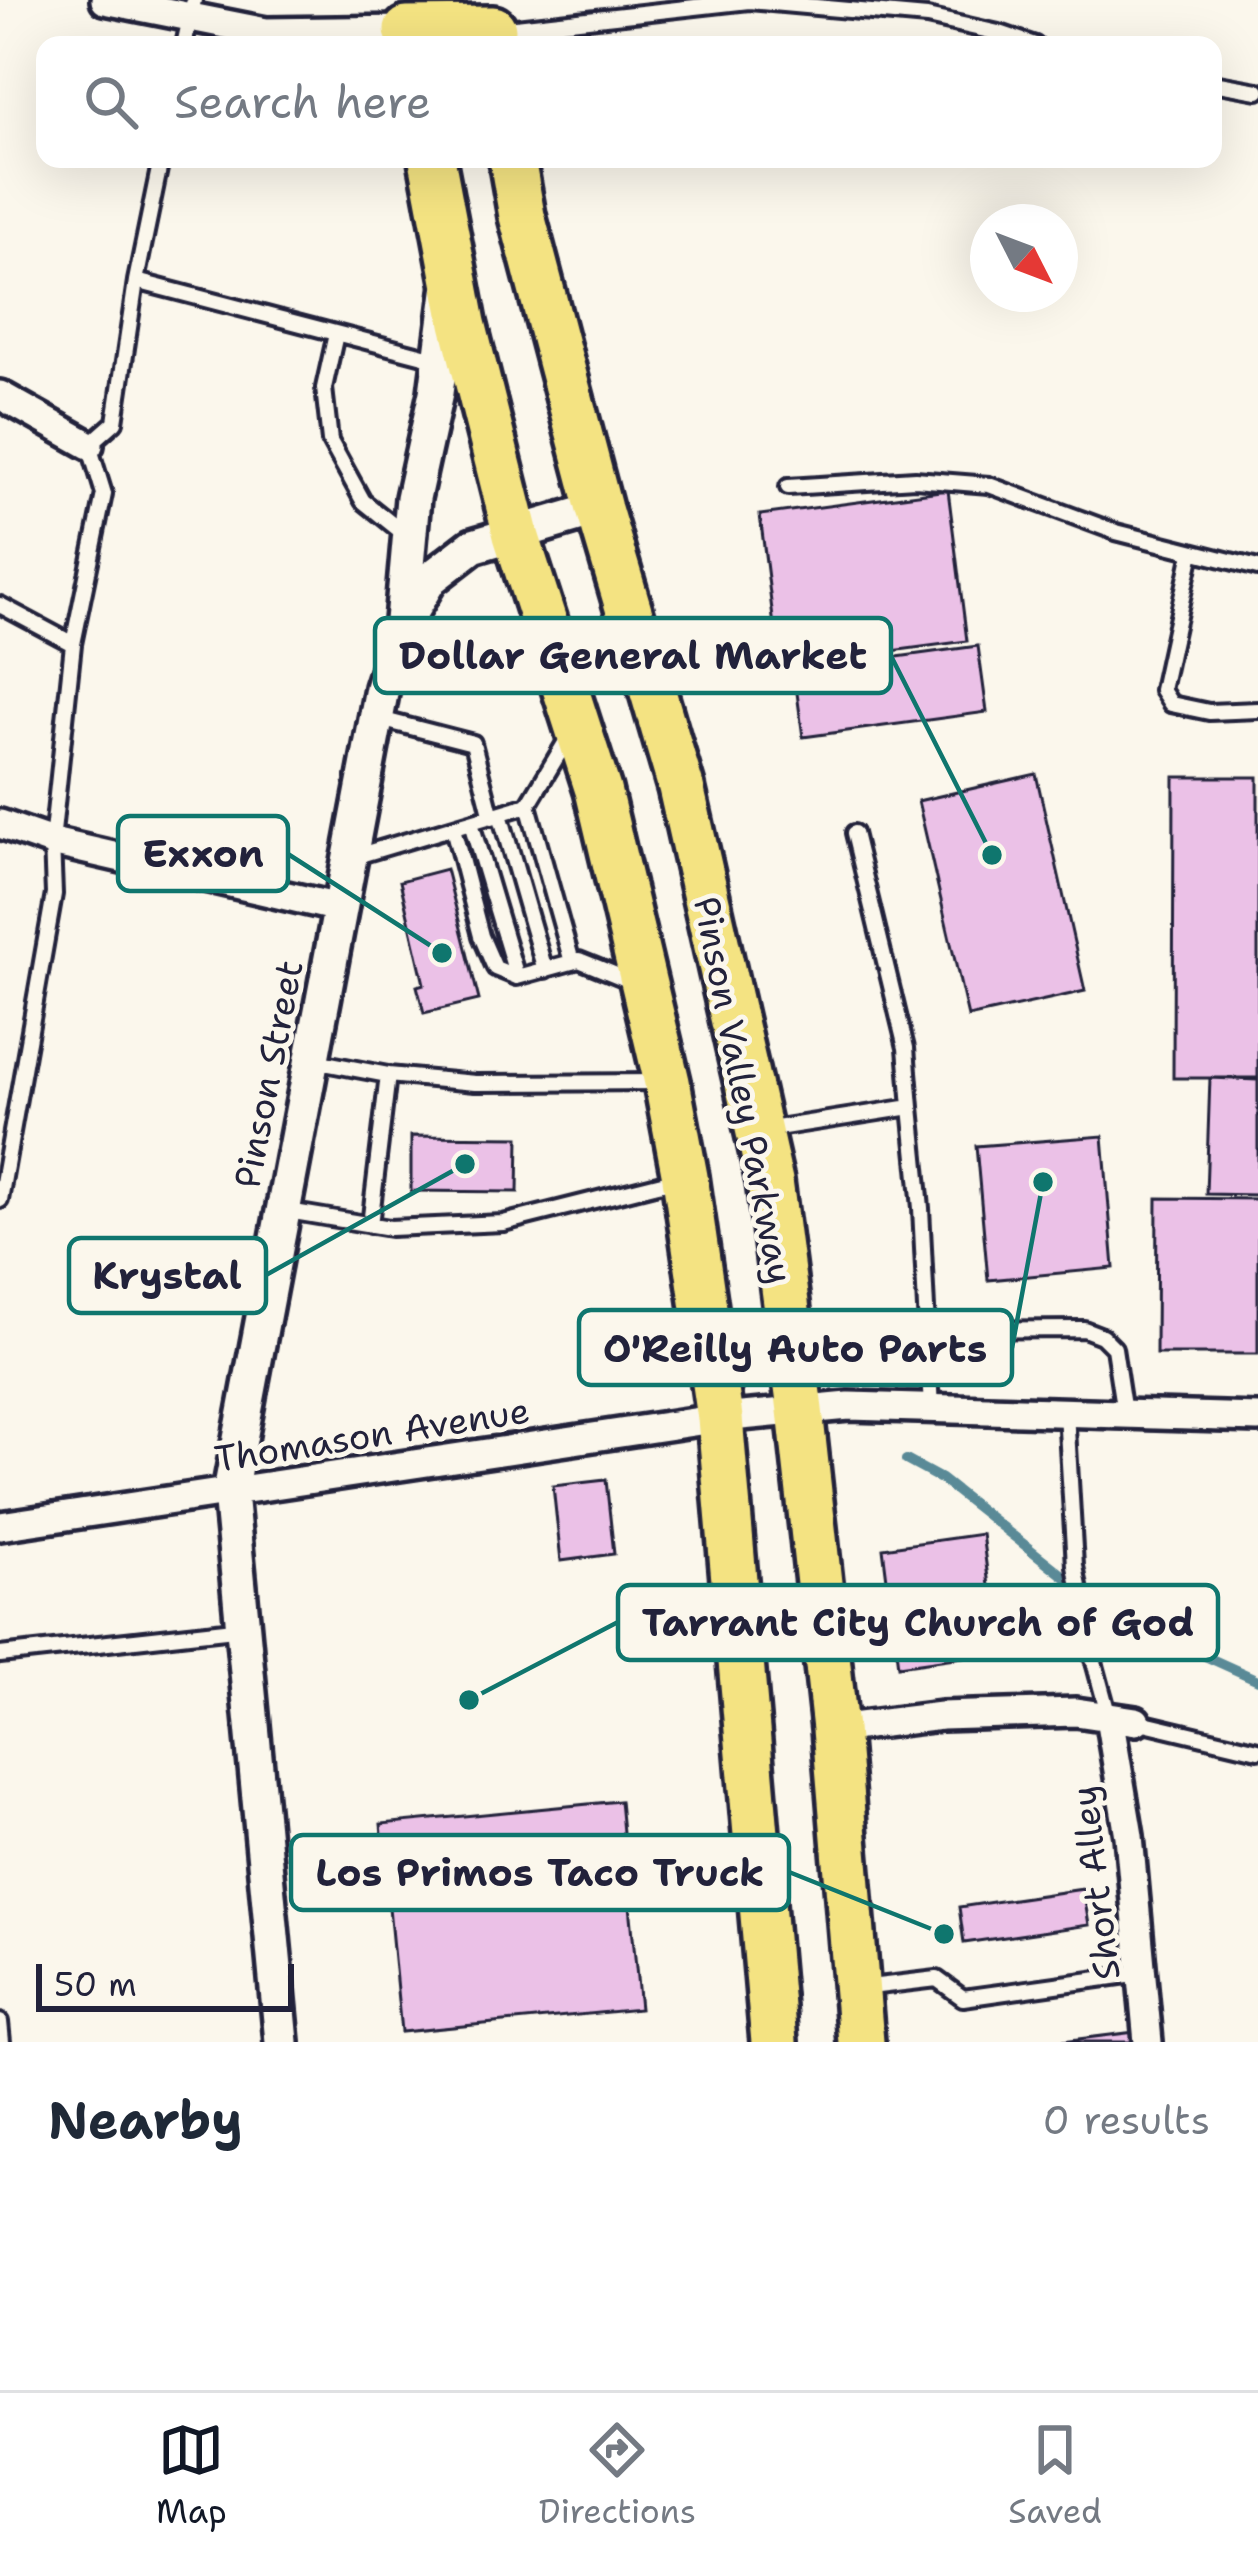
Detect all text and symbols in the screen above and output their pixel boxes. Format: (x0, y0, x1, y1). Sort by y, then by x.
search box (36, 36, 1222, 168)
icon: search (78, 69, 144, 135)
text: Search here (174, 72, 431, 132)
north arrow (970, 204, 1078, 312)
callout: Dollar General Market (375, 618, 891, 693)
text: Dollar General Market (399, 629, 867, 681)
callout: Exxon (118, 816, 288, 891)
text: Exxon (142, 827, 264, 879)
street label: Pinson Valley Parkway (682, 892, 805, 1288)
street label: Pinson Street (222, 956, 315, 1192)
callout: Krystal (69, 1238, 266, 1313)
text: Krystal (92, 1249, 242, 1301)
callout: O'Reilly Auto Parts (579, 1310, 1012, 1385)
text: O'Reilly Auto Parts (603, 1322, 987, 1374)
street label: Thomason Avenue (211, 1385, 533, 1484)
callout: Tarrant City Church of God (618, 1585, 1218, 1660)
text: Tarrant City Church of God (642, 1596, 1194, 1648)
street label: Short Alley (1059, 1783, 1132, 1983)
callout: Los Primos Taco Truck (291, 1835, 789, 1910)
text: Los Primos Taco Truck (315, 1846, 765, 1898)
scale bar (36, 1958, 294, 2011)
text: 50 m (54, 1962, 137, 2007)
text: Nearby (48, 2086, 243, 2154)
text: 0 results (1043, 2094, 1210, 2146)
tab: Map (156, 2417, 227, 2534)
tab: Directions (539, 2417, 696, 2534)
tab: Saved (1008, 2417, 1102, 2534)

